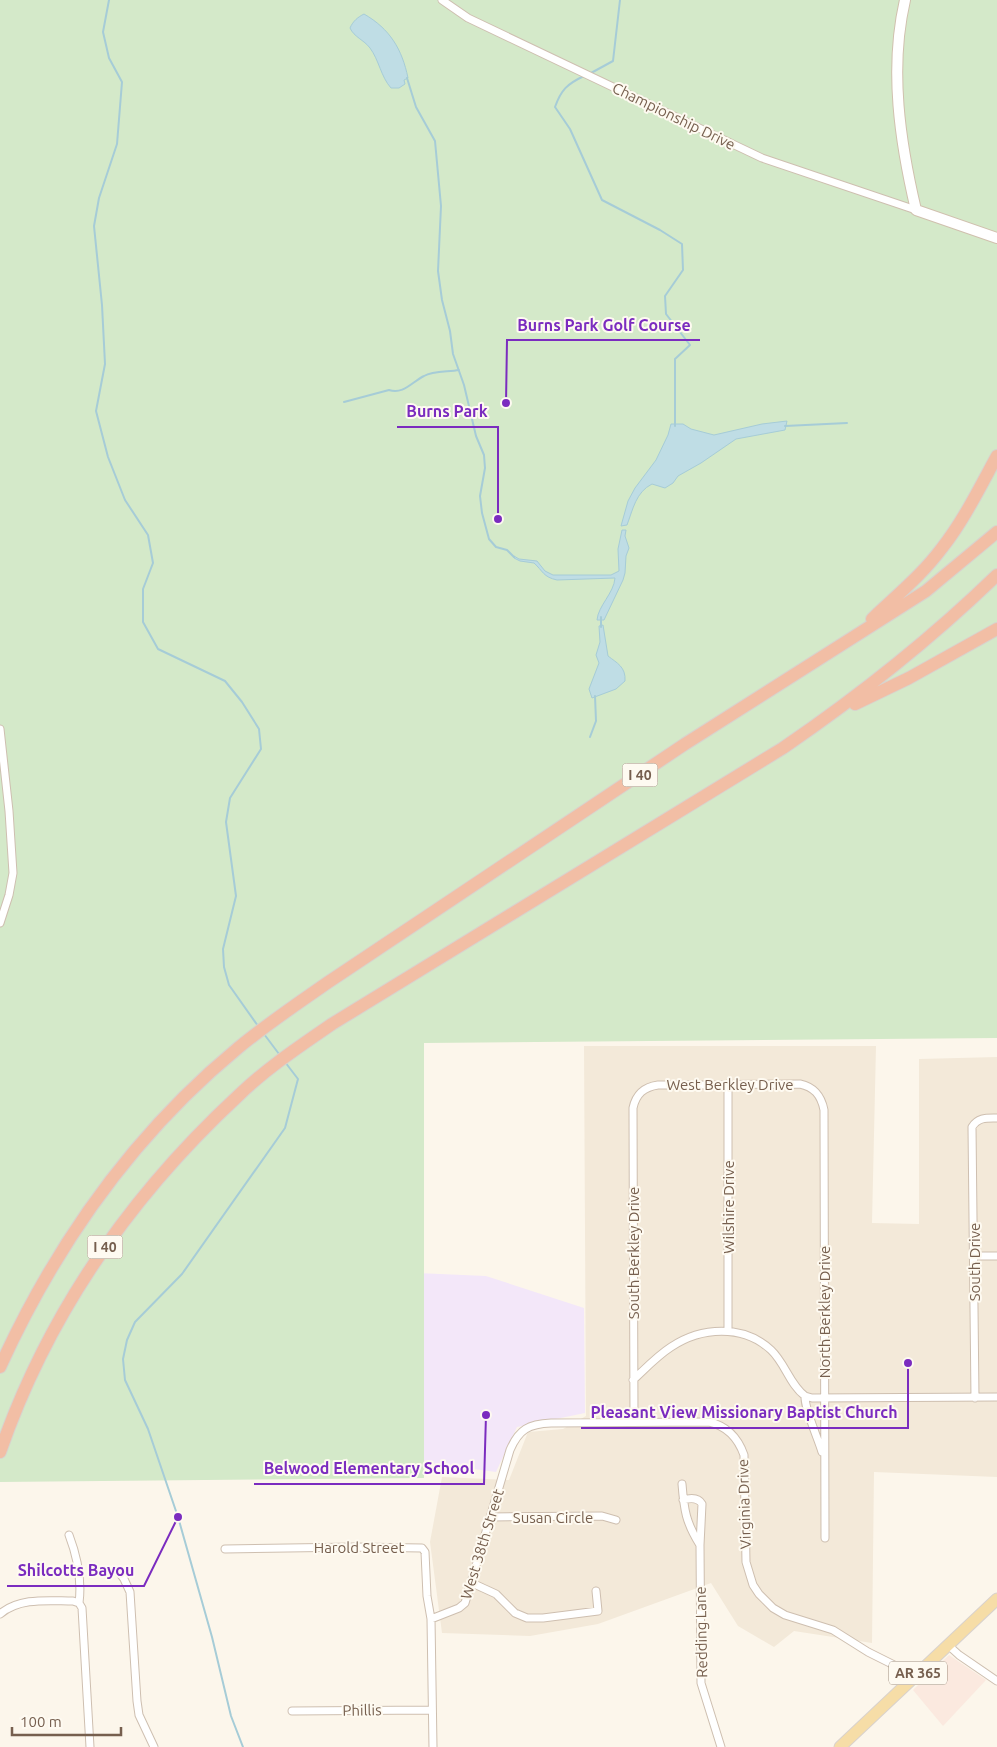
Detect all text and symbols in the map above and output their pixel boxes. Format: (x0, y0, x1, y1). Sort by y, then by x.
street label: Championship Drive (610, 79, 738, 153)
callout: Burns Park Golf Course (507, 309, 700, 340)
text: Burns Park Golf Course (517, 316, 691, 334)
callout: Burns Park (397, 396, 498, 427)
text: Burns Park (406, 402, 488, 420)
road number: I 40 (622, 764, 658, 786)
street label: West Berkley Drive (666, 1076, 794, 1093)
street label: Wilshire Drive (720, 1160, 737, 1254)
street label: South Berkley Drive (625, 1187, 642, 1319)
street label: South Drive (966, 1223, 983, 1301)
road number: I 40 (88, 1236, 122, 1258)
street label: North Berkley Drive (816, 1246, 833, 1378)
callout: Pleasant View Missionary Baptist Church (581, 1397, 908, 1428)
text: Pleasant View Missionary Baptist Church (590, 1403, 898, 1421)
callout: Belwood Elementary School (254, 1453, 484, 1484)
text: Belwood Elementary School (264, 1459, 474, 1477)
street label: Virginia Drive (734, 1459, 754, 1549)
street label: West 38th Street (457, 1487, 507, 1601)
street label: Susan Circle (513, 1509, 593, 1526)
street label: Harold Street (314, 1539, 404, 1556)
callout: Shilcotts Bayou (7, 1555, 144, 1586)
text: Shilcotts Bayou (18, 1561, 134, 1579)
street label: Redding Lane (692, 1586, 710, 1678)
road number: AR 365 (889, 1662, 947, 1685)
street label: Phillis (342, 1701, 382, 1719)
scale bar (12, 1704, 121, 1736)
text: 100 m (20, 1713, 62, 1730)

